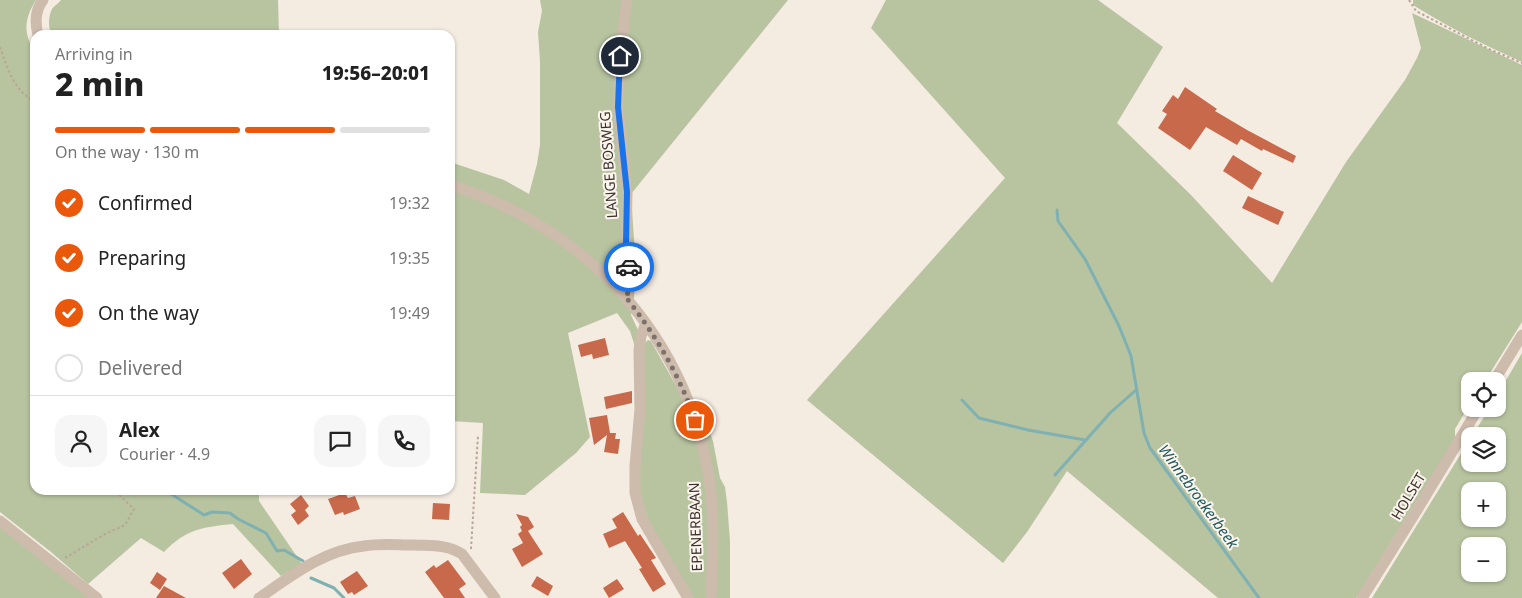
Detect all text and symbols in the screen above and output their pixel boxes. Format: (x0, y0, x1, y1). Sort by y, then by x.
pin (599, 35, 641, 77)
icon: home (606, 42, 634, 70)
text: Arriving in (55, 43, 133, 65)
text: 19:56–20:01 (322, 60, 430, 86)
text: 2 min (55, 62, 144, 105)
street label: LANGE BOSWEG (595, 111, 621, 219)
text: On the way · 130 m (55, 141, 199, 163)
icon: check (55, 189, 83, 217)
text: Confirmed (98, 190, 193, 216)
text: 19:32 (389, 192, 430, 214)
courier (604, 242, 654, 292)
icon: check (55, 244, 83, 272)
text: Preparing (98, 245, 186, 271)
text: 19:35 (389, 247, 430, 269)
icon: car (615, 253, 643, 281)
icon: check (55, 299, 83, 327)
text: On the way (98, 300, 199, 326)
text: 19:49 (389, 302, 430, 324)
text: Delivered (98, 355, 183, 381)
map controls (1461, 372, 1506, 582)
button: locate (1461, 372, 1506, 417)
pin (674, 399, 716, 441)
icon: bag (681, 406, 709, 434)
button: person (55, 415, 107, 467)
button: chat (314, 415, 366, 467)
button: phone (378, 415, 430, 467)
text: Alex (119, 417, 160, 443)
button: layers (1461, 427, 1506, 472)
water label: Winnebroekerbeek (1155, 440, 1244, 552)
text: Courier · 4.9 (119, 443, 210, 465)
street label: HOLSET (1386, 469, 1430, 523)
street label: EPENERBAAN (684, 482, 706, 572)
button: + (1461, 482, 1506, 527)
button: − (1461, 537, 1506, 582)

